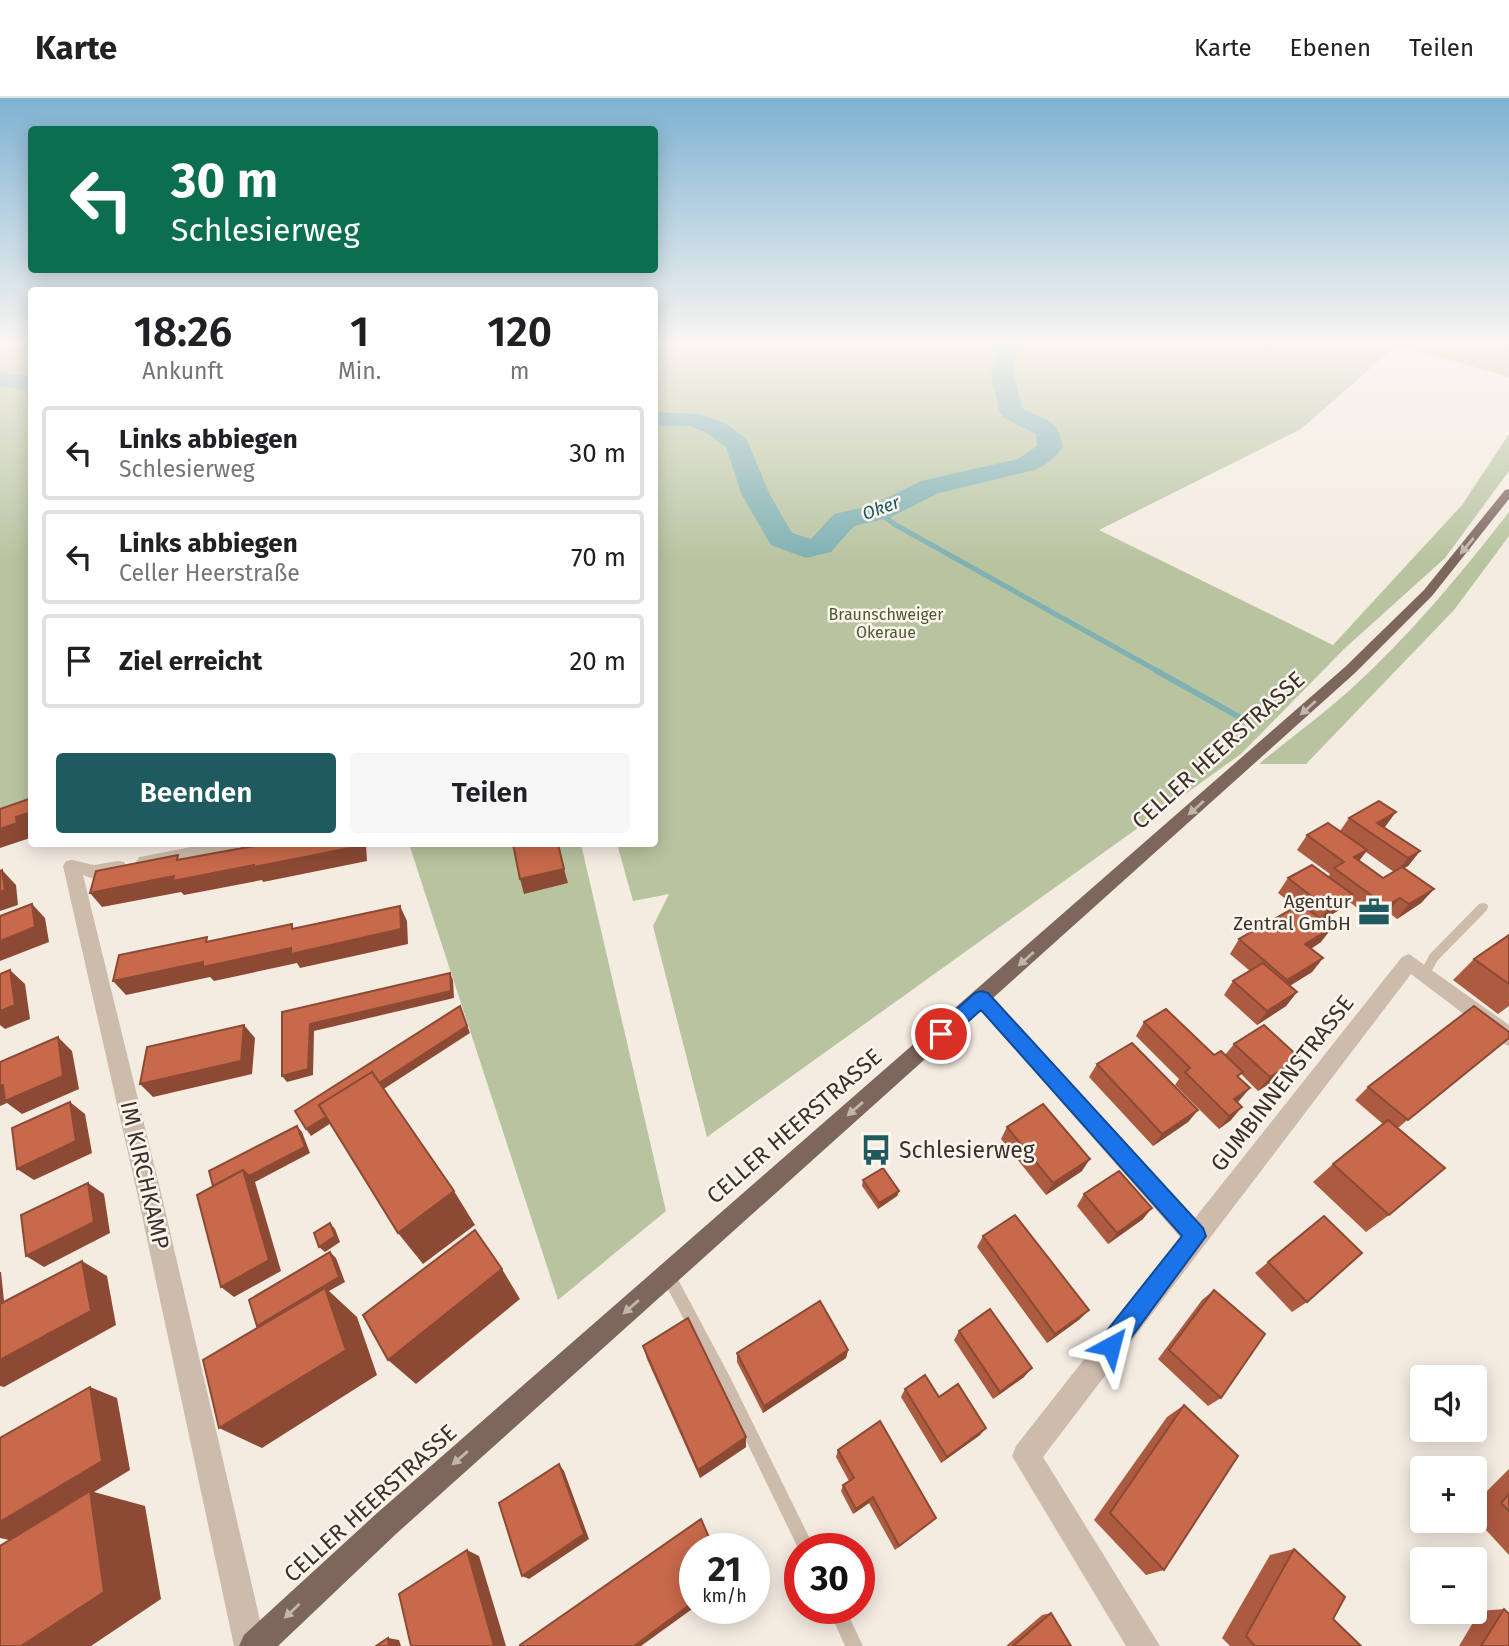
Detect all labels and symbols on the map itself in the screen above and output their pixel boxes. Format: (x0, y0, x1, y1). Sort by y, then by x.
water label: Oker (859, 491, 904, 525)
one-way arrow (1460, 537, 1475, 554)
park label: Braunschweiger Okeraue (829, 605, 944, 642)
street label: CELLER HEERSTRASSE (1126, 665, 1310, 835)
one-way arrow (1300, 699, 1317, 715)
one-way arrow (1187, 800, 1205, 816)
place label: Agentur Zentral GmbH (1233, 890, 1352, 935)
office icon: Agentur Zentral GmbH (1357, 895, 1391, 929)
one-way arrow (1017, 951, 1035, 967)
street label: GUMBINNENSTRASSE (1204, 989, 1360, 1177)
pin (911, 1004, 971, 1064)
street label: CELLER HEERSTRASSE (701, 1042, 887, 1210)
street label: IM KIRCHKAMP (114, 1098, 176, 1252)
one-way arrow (846, 1101, 864, 1117)
bus stop icon: Schlesierweg (859, 1133, 893, 1167)
place label: Schlesierweg (899, 1136, 1035, 1164)
one-way arrow (622, 1299, 640, 1315)
position arrow (1074, 1309, 1148, 1383)
street label: CELLER HEERSTRASSE (278, 1418, 462, 1588)
one-way arrow (452, 1449, 469, 1465)
speed limit sign: 30 (784, 1533, 875, 1624)
one-way arrow (284, 1603, 301, 1619)

